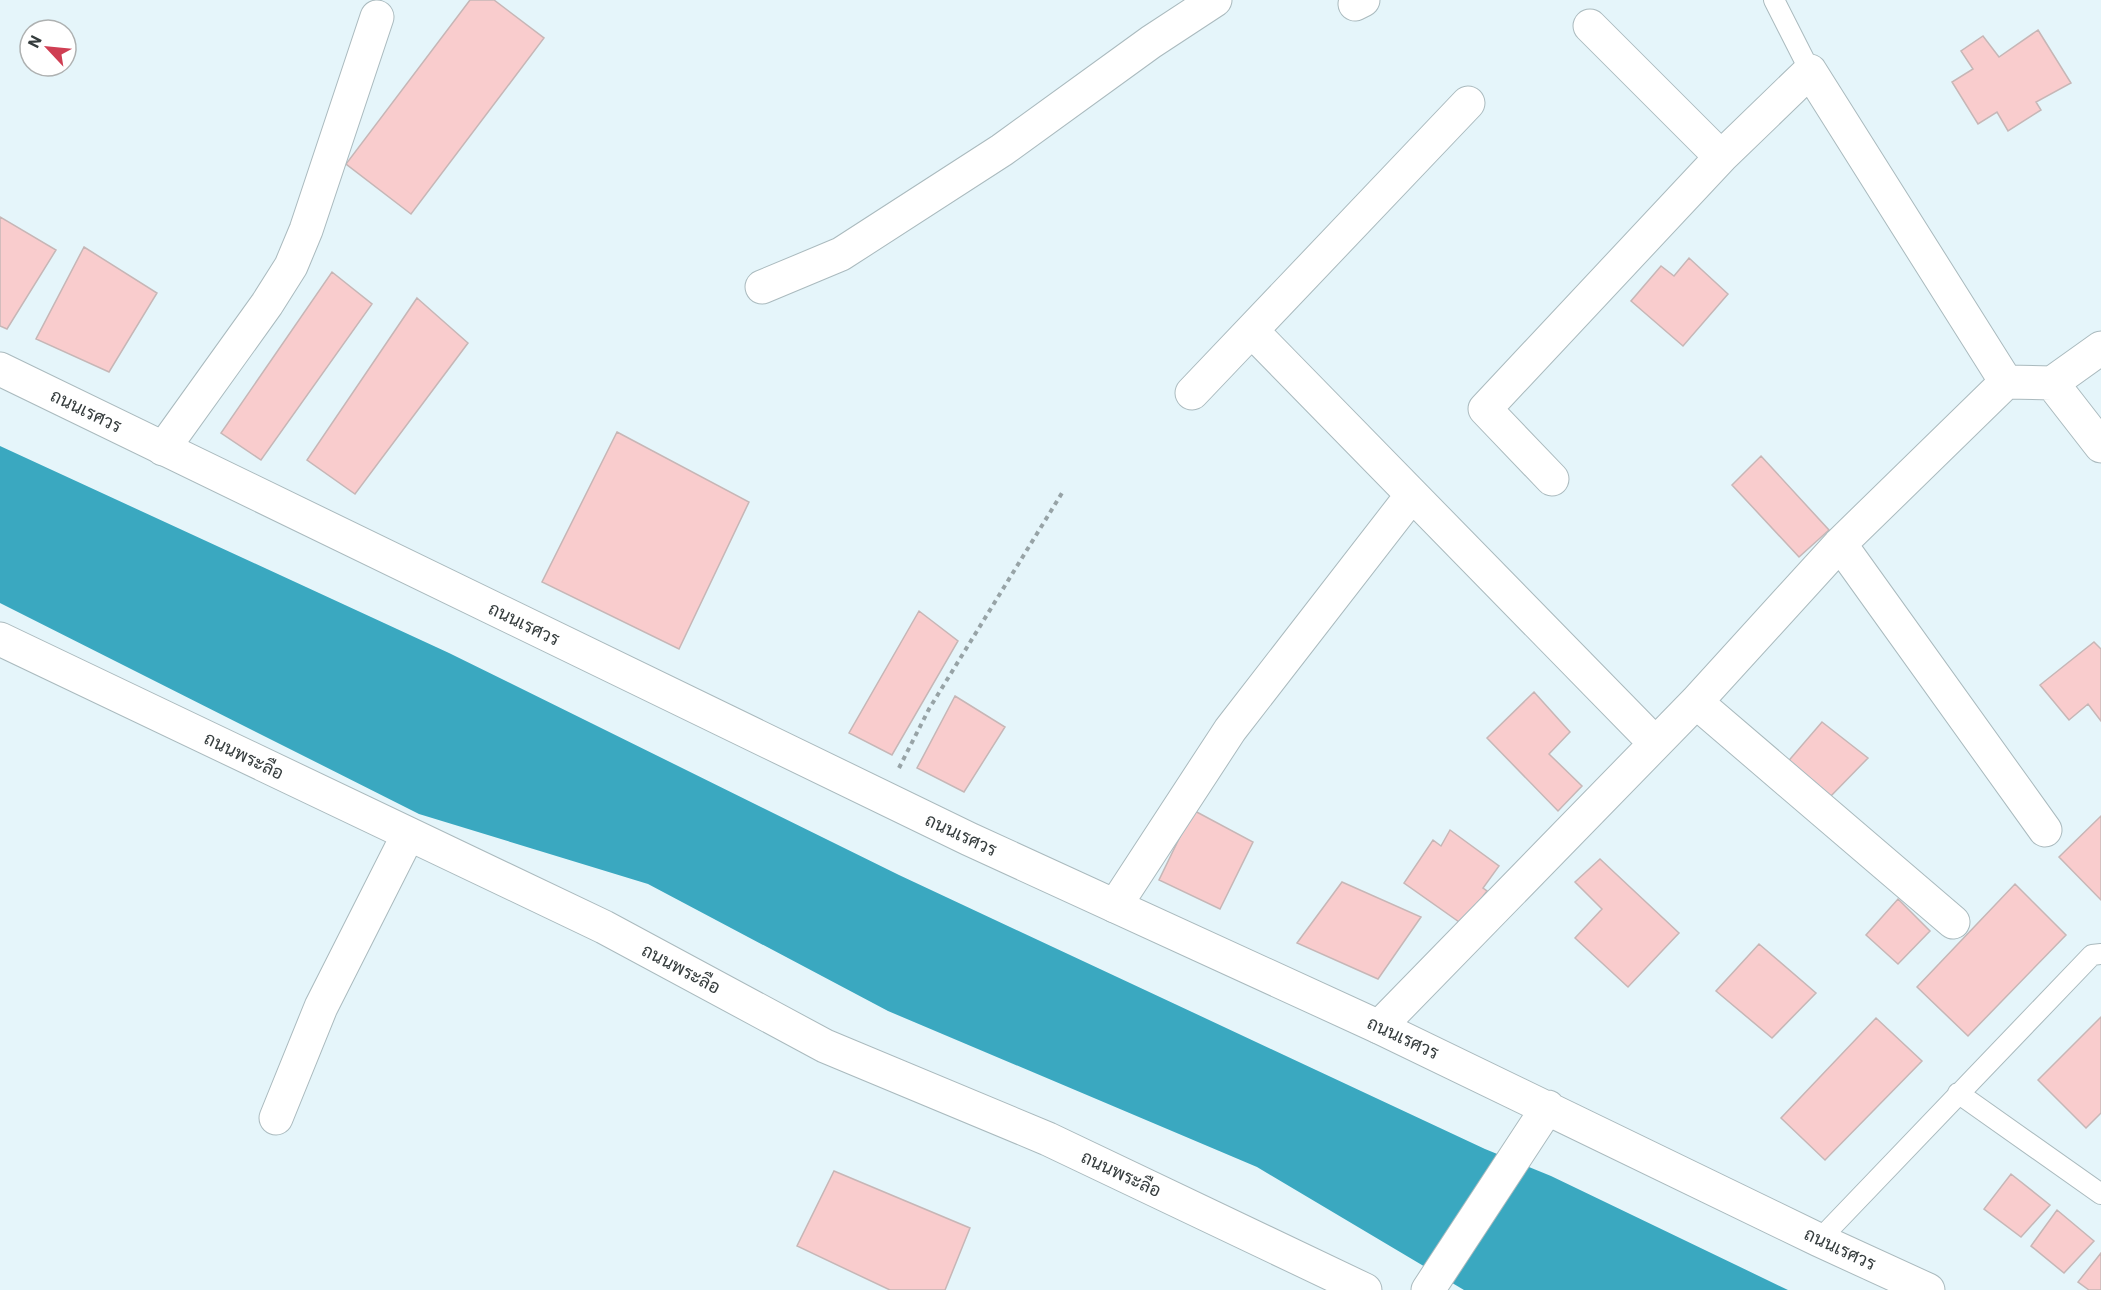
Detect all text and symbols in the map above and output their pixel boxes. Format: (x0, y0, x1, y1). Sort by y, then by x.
north arrow (18, 18, 78, 78)
text: N (23, 32, 46, 51)
street label: ถนนเรศวร (47, 383, 126, 438)
street label: ถนนเรศวร (485, 596, 564, 651)
street label: ถนนพระลือ (201, 726, 288, 785)
street label: ถนนเรศวร (922, 808, 1001, 861)
street label: ถนนพระลือ (638, 938, 724, 999)
street label: ถนนเรศวร (1364, 1011, 1443, 1064)
street label: ถนนพระลือ (1078, 1145, 1165, 1202)
street label: ถนนเรศวร (1801, 1222, 1880, 1275)

